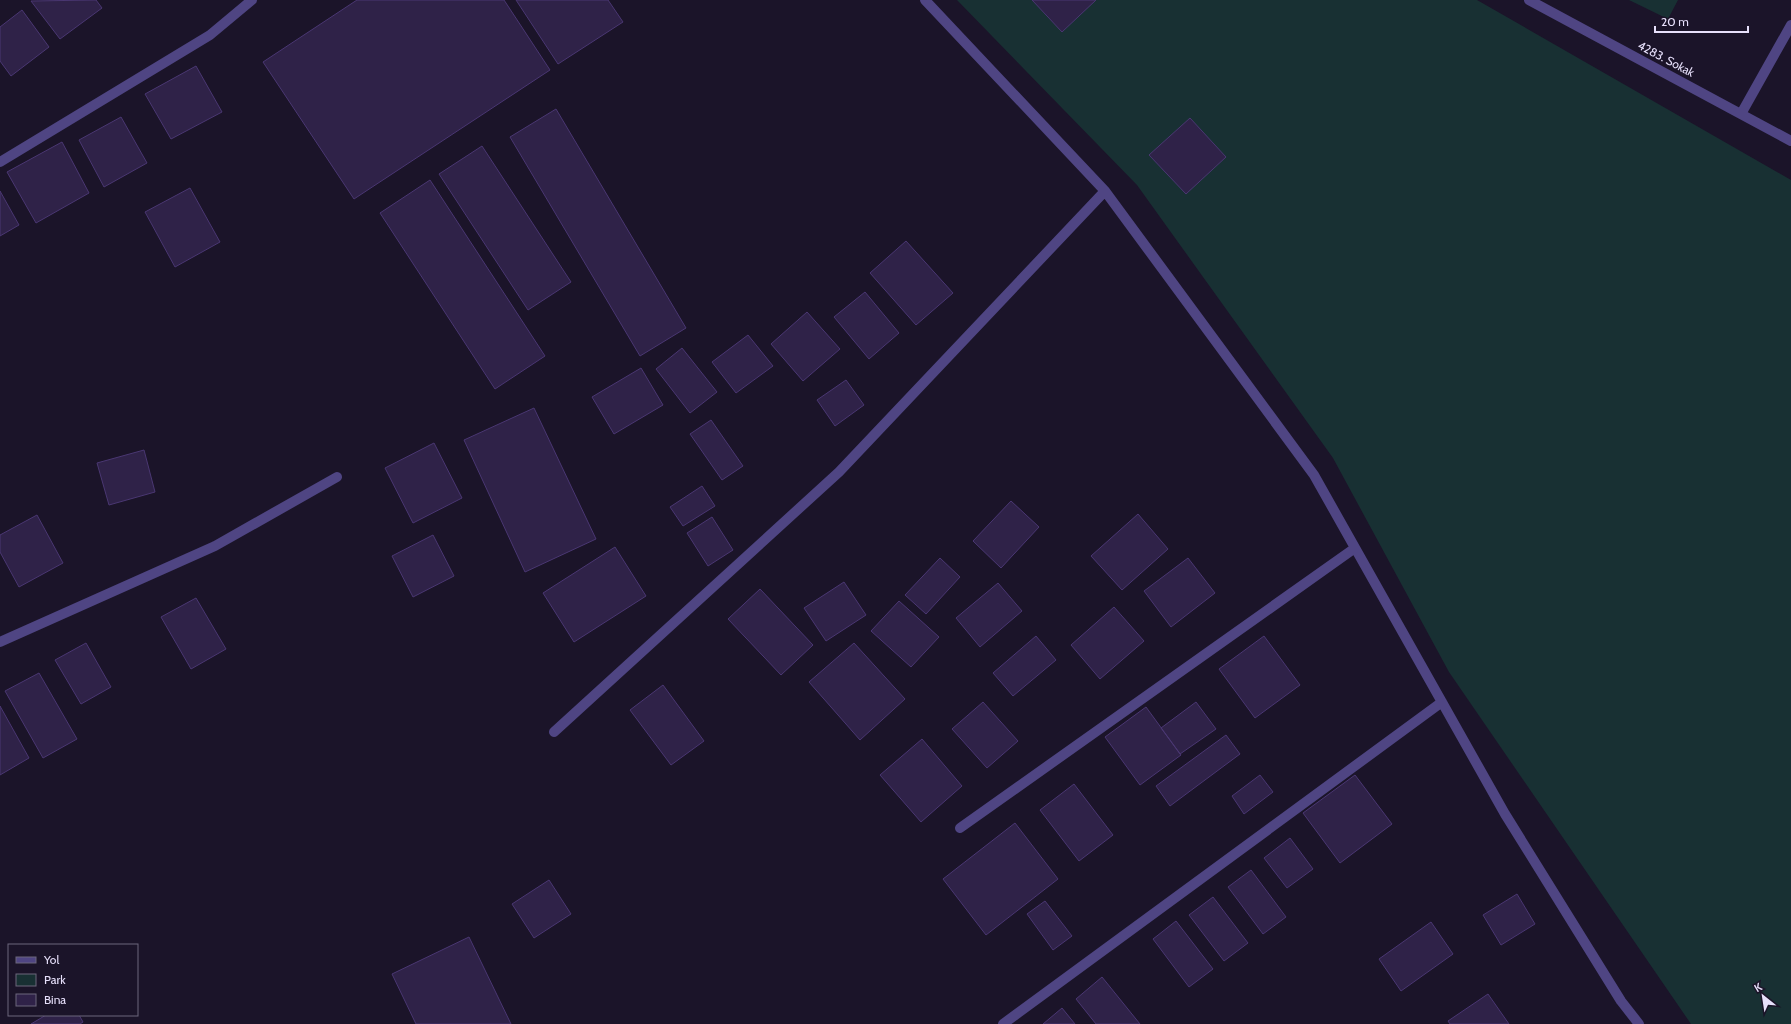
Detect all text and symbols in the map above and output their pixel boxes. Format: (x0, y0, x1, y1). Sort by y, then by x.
scale bar (1655, 8, 1748, 34)
text: 20 m (1661, 14, 1689, 29)
street label: 4283. Sokak (1635, 37, 1698, 80)
legend (8, 944, 138, 1016)
text: Yol (43, 952, 59, 967)
text: Park (44, 972, 66, 987)
north arrow (1743, 976, 1783, 1016)
text: K (1752, 980, 1765, 995)
text: Bina (44, 992, 66, 1007)

